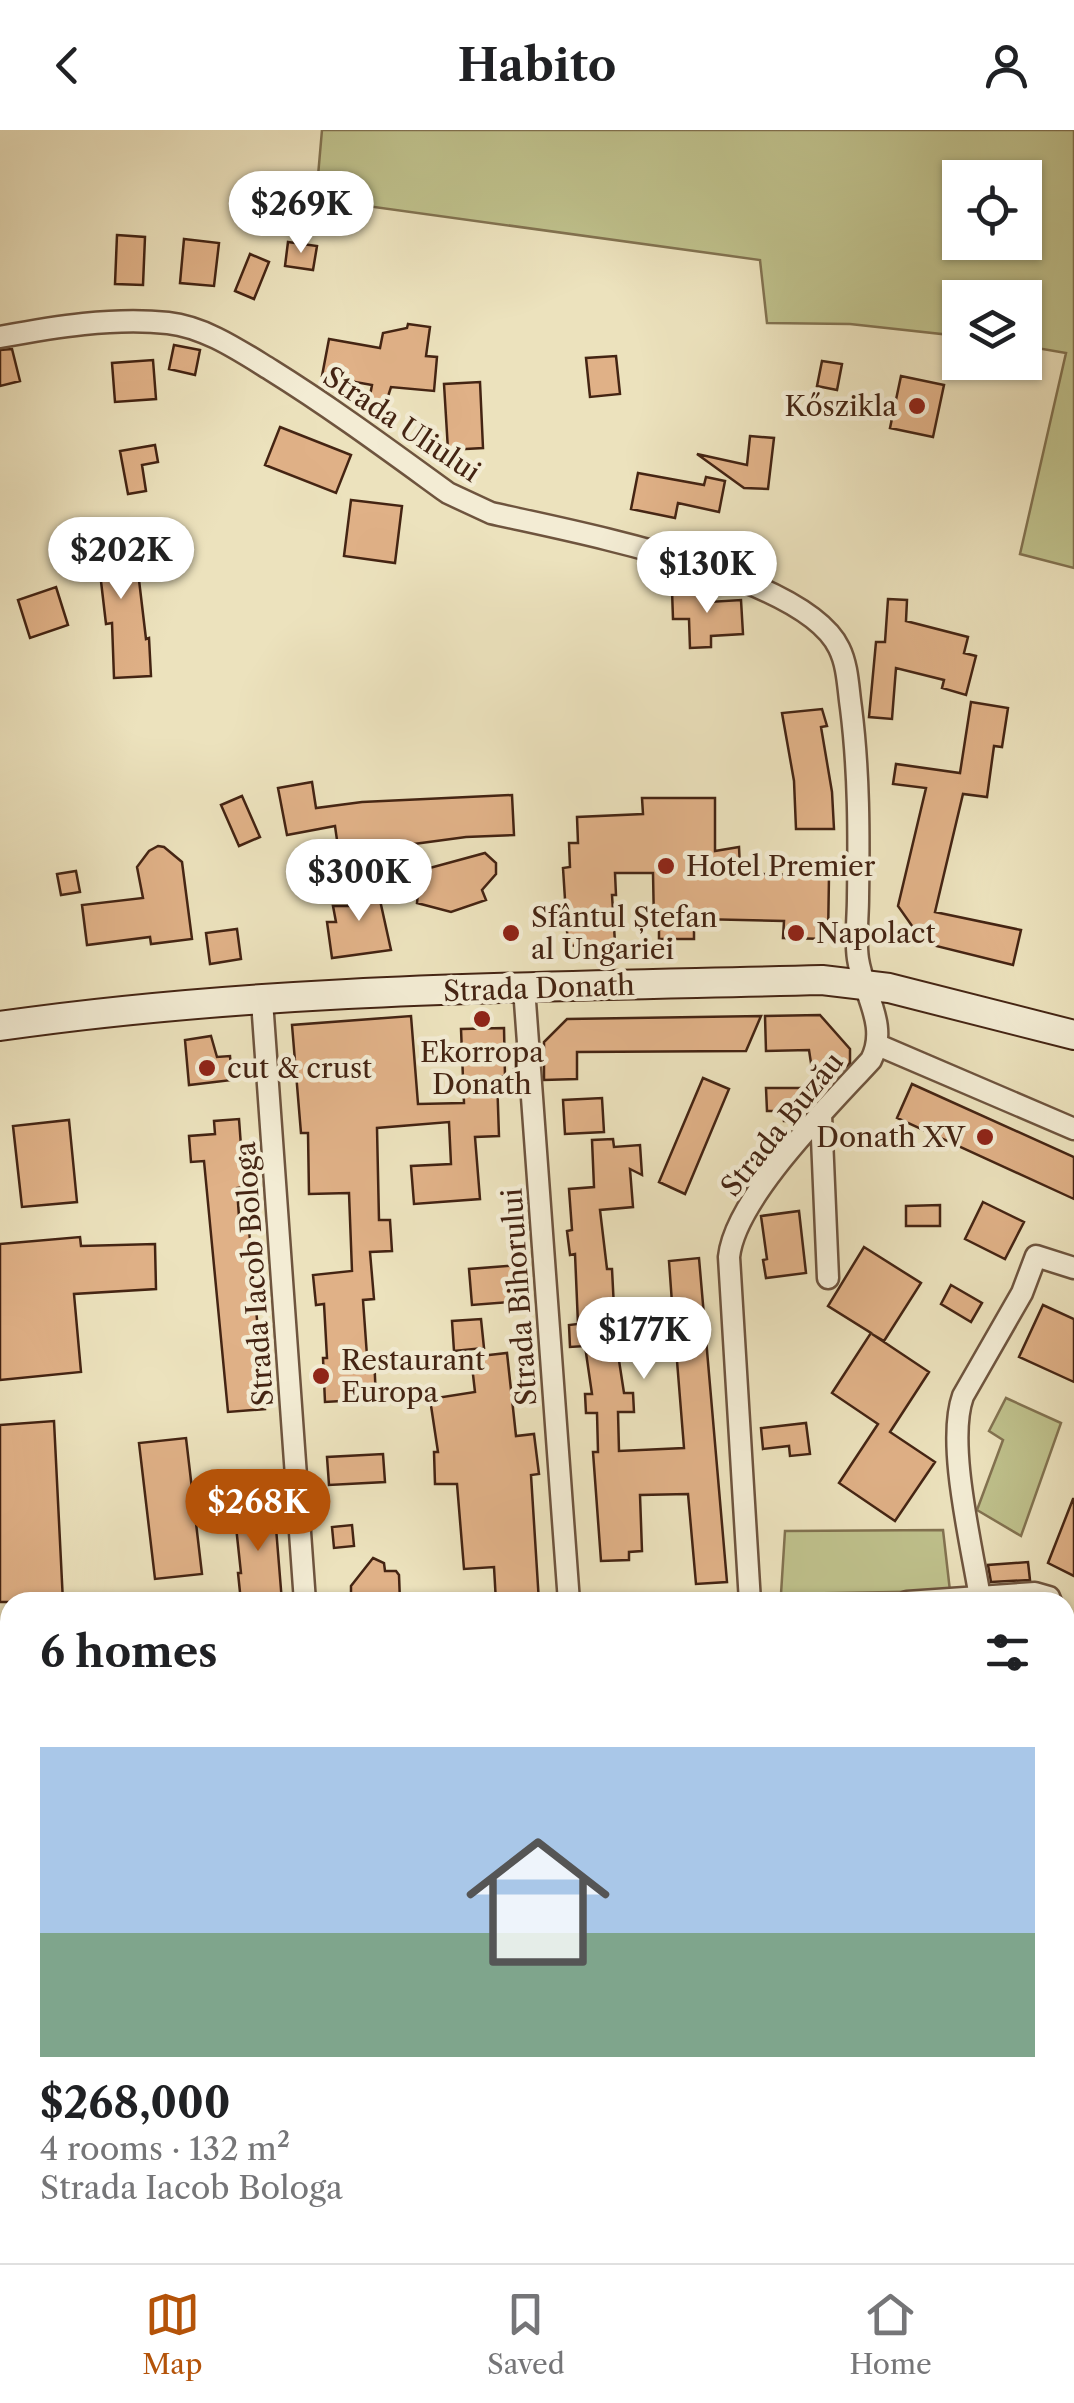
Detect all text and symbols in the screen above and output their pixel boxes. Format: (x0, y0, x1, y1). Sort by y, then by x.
text: Habito (458, 37, 616, 93)
icon: back (40, 38, 95, 93)
icon: person (979, 38, 1034, 93)
map controls (942, 160, 1042, 380)
button: locate (942, 160, 1042, 260)
pin: $269K (231, 171, 371, 256)
text: $269K (251, 184, 351, 223)
button: layers (942, 280, 1042, 380)
street label: Strada Uliului (317, 359, 487, 489)
place label: Kőszikla (785, 389, 897, 423)
marker: Kőszikla (906, 395, 928, 417)
pin: $202K (51, 517, 191, 602)
text: $202K (70, 530, 172, 569)
pin: $130K (637, 531, 777, 616)
text: $130K (659, 544, 755, 583)
pin: $300K (289, 839, 429, 924)
place label: Hotel Premier (686, 849, 876, 883)
text: $300K (308, 852, 410, 891)
marker: Hotel Premier (655, 855, 677, 877)
place label: Sfântul Ștefan al Ungariei (531, 900, 718, 966)
place label: Napolact (816, 916, 935, 950)
marker: Sfântul Ștefan al Ungariei (500, 922, 522, 944)
marker: Napolact (785, 922, 807, 944)
street label: Strada Donath (443, 968, 635, 1008)
marker: Ekorropa Donath (471, 1008, 493, 1030)
place label: Ekorropa Donath (420, 1035, 544, 1101)
street label: Strada Buzău (714, 1045, 850, 1203)
place label: cut & crust (227, 1051, 372, 1085)
marker: cut & crust (196, 1057, 218, 1079)
place label: Donath XV (816, 1120, 966, 1154)
marker: Donath XV (974, 1126, 996, 1148)
street label: Strada Iacob Bologa (228, 1140, 280, 1407)
street label: Strada Bihorului (494, 1187, 544, 1407)
pin: $177K (574, 1297, 714, 1382)
text: $177K (598, 1310, 690, 1349)
place label: Restaurant Europa (341, 1343, 485, 1409)
marker: Restaurant Europa (310, 1365, 332, 1387)
pin: $268K (188, 1469, 328, 1554)
text: $268K (207, 1482, 309, 1521)
icon: filters (980, 1625, 1035, 1680)
text: 6 homes (40, 1626, 218, 1678)
icon: home (448, 1812, 628, 1992)
text: $268,000 (40, 2077, 231, 2129)
text: 4 rooms · 132 m² (40, 2129, 290, 2168)
text: Strada Iacob Bologa (40, 2168, 343, 2207)
tab: Map (142, 2287, 202, 2381)
tab: Saved (487, 2287, 565, 2381)
tab: Home (849, 2287, 932, 2381)

